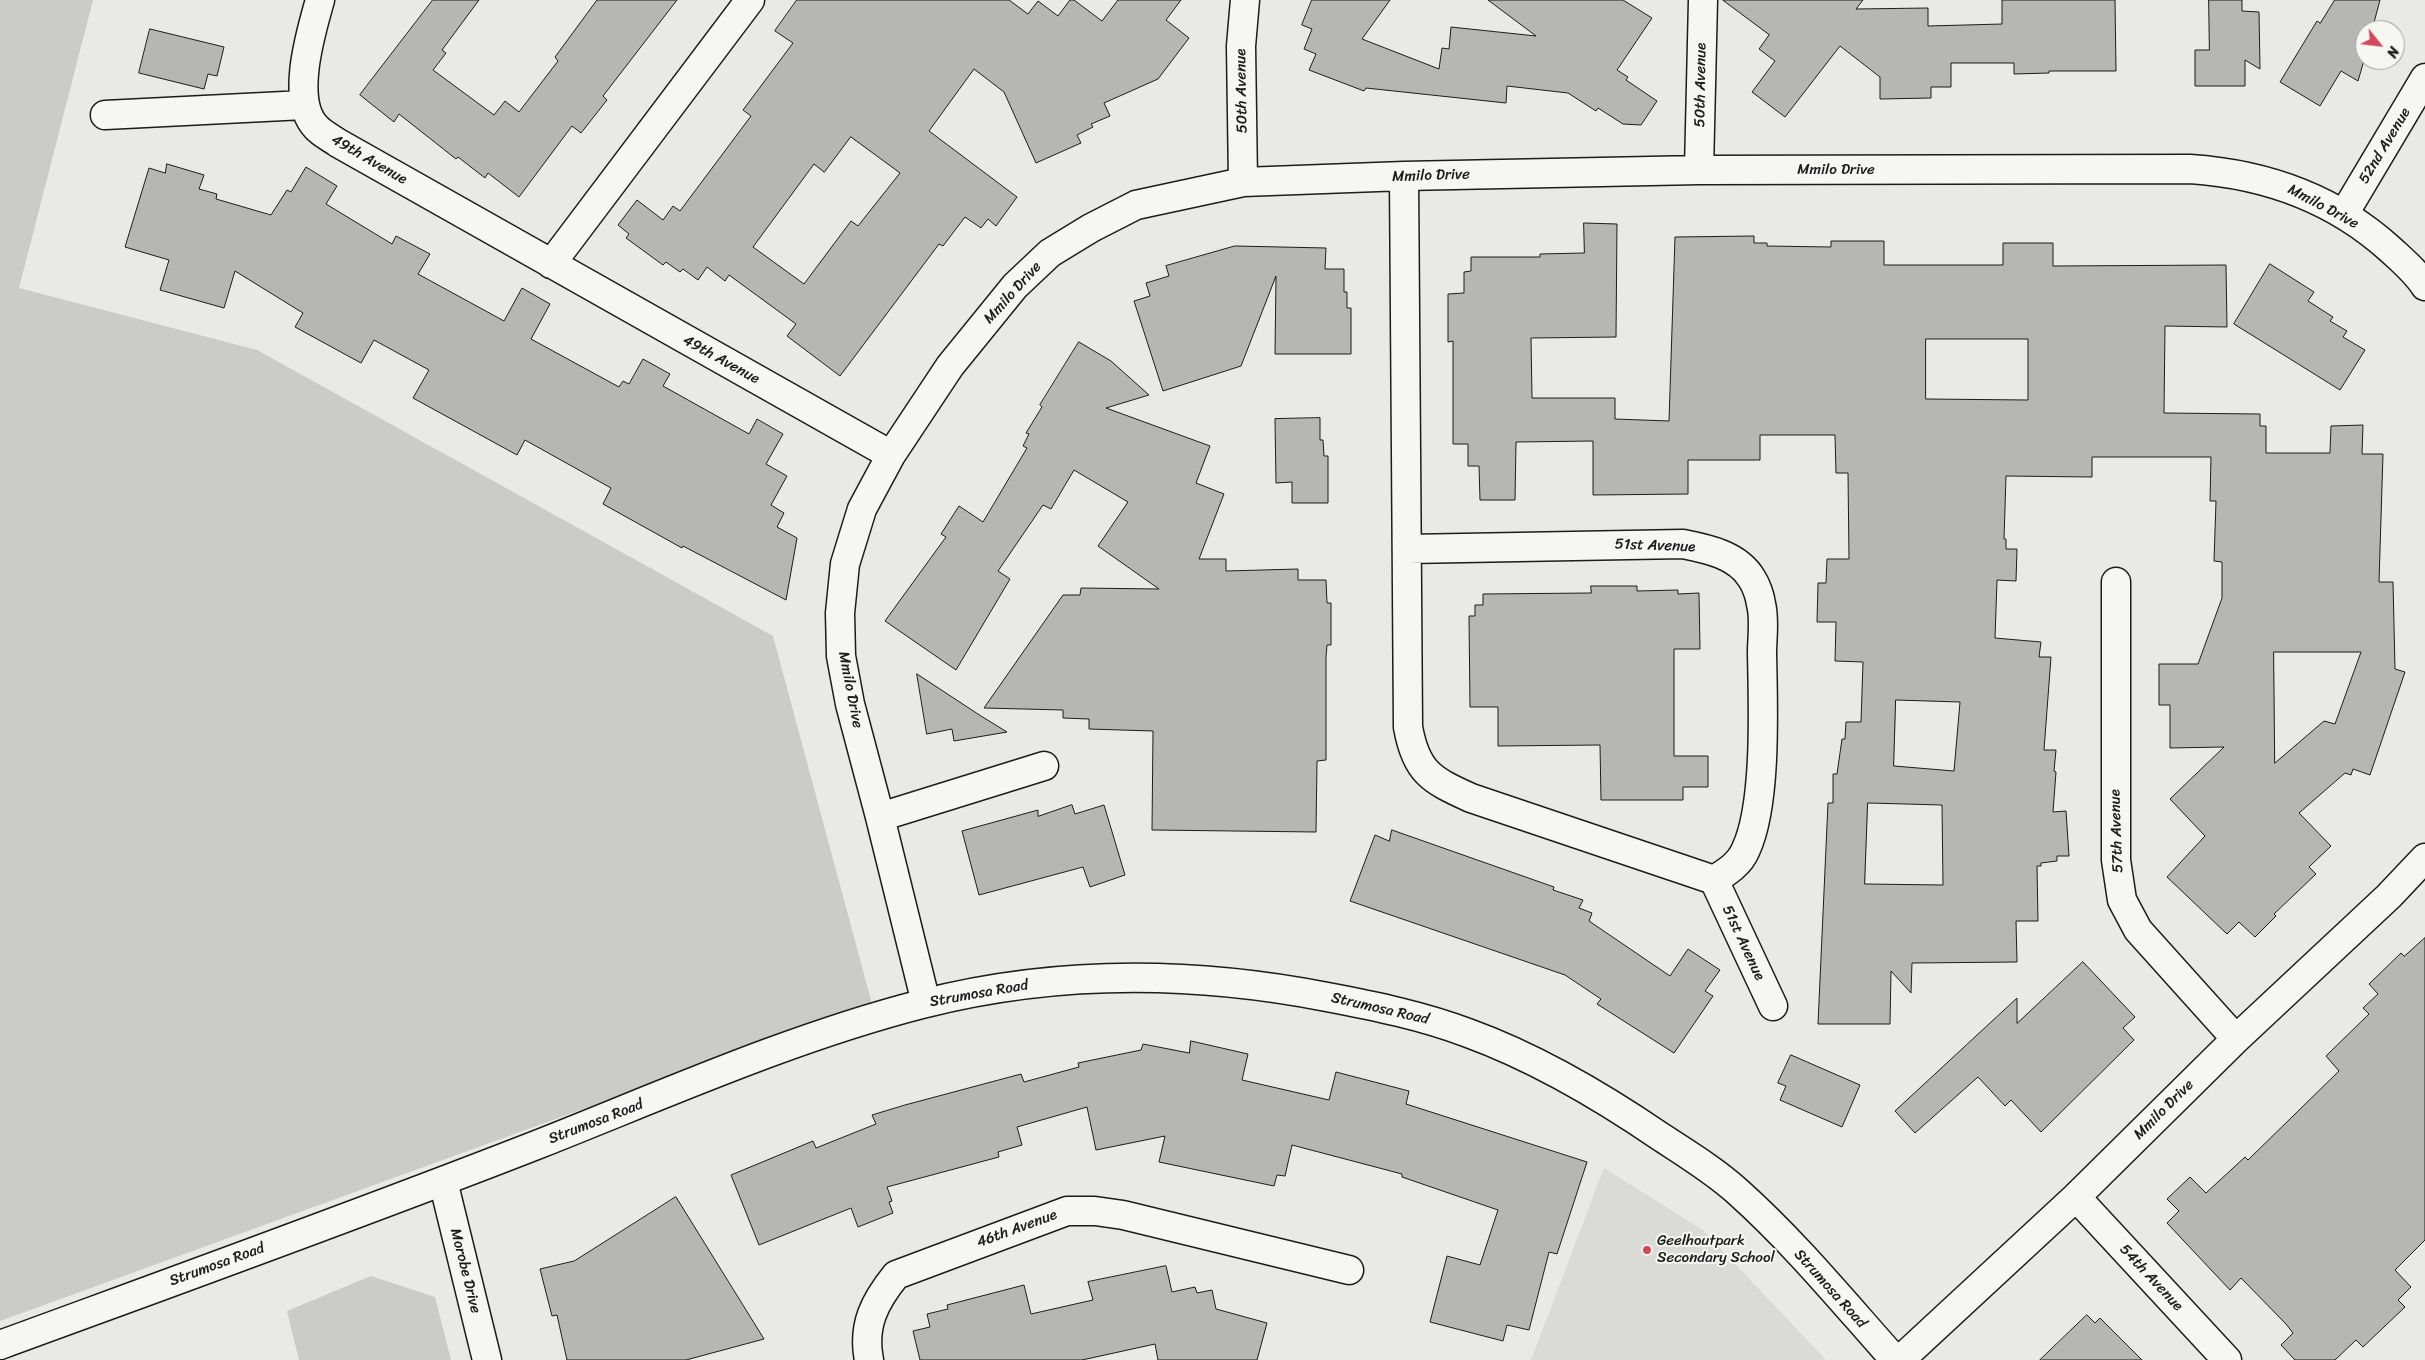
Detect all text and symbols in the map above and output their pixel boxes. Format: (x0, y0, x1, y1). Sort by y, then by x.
north arrow (2355, 20, 2405, 70)
street label: 50th Avenue (1691, 42, 1711, 128)
text: N (2379, 42, 2406, 62)
street label: 50th Avenue (1232, 48, 1252, 134)
street label: 52nd Avenue (2355, 105, 2415, 187)
street label: 49th Avenue (328, 131, 410, 189)
street label: Mmilo Drive (1797, 161, 1875, 179)
street label: Mmilo Drive (1392, 166, 1470, 186)
street label: Mmilo Drive (2284, 181, 2362, 233)
street label: Mmilo Drive (980, 258, 1046, 328)
street label: 49th Avenue (680, 332, 762, 388)
street label: 51st Avenue (1614, 536, 1696, 556)
street label: Mmilo Drive (834, 650, 866, 730)
street label: 57th Avenue (2107, 789, 2127, 873)
street label: 51st Avenue (1718, 903, 1768, 983)
street label: Strumosa Road (928, 976, 1030, 1012)
street label: Strumosa Road (1329, 989, 1431, 1029)
street label: Mmilo Drive (2130, 1076, 2198, 1144)
street label: Strumosa Road (546, 1096, 646, 1148)
street label: 46th Avenue (974, 1206, 1060, 1252)
street label: Morobe Drive (446, 1227, 484, 1315)
place label: Geelhoutpark Secondary School (1657, 1232, 1775, 1267)
street label: Strumosa Road (167, 1239, 267, 1291)
street label: 54th Avenue (2116, 1241, 2186, 1315)
marker: Geelhoutpark Secondary School (1641, 1244, 1653, 1256)
street label: Strumosa Road (1790, 1246, 1870, 1332)

